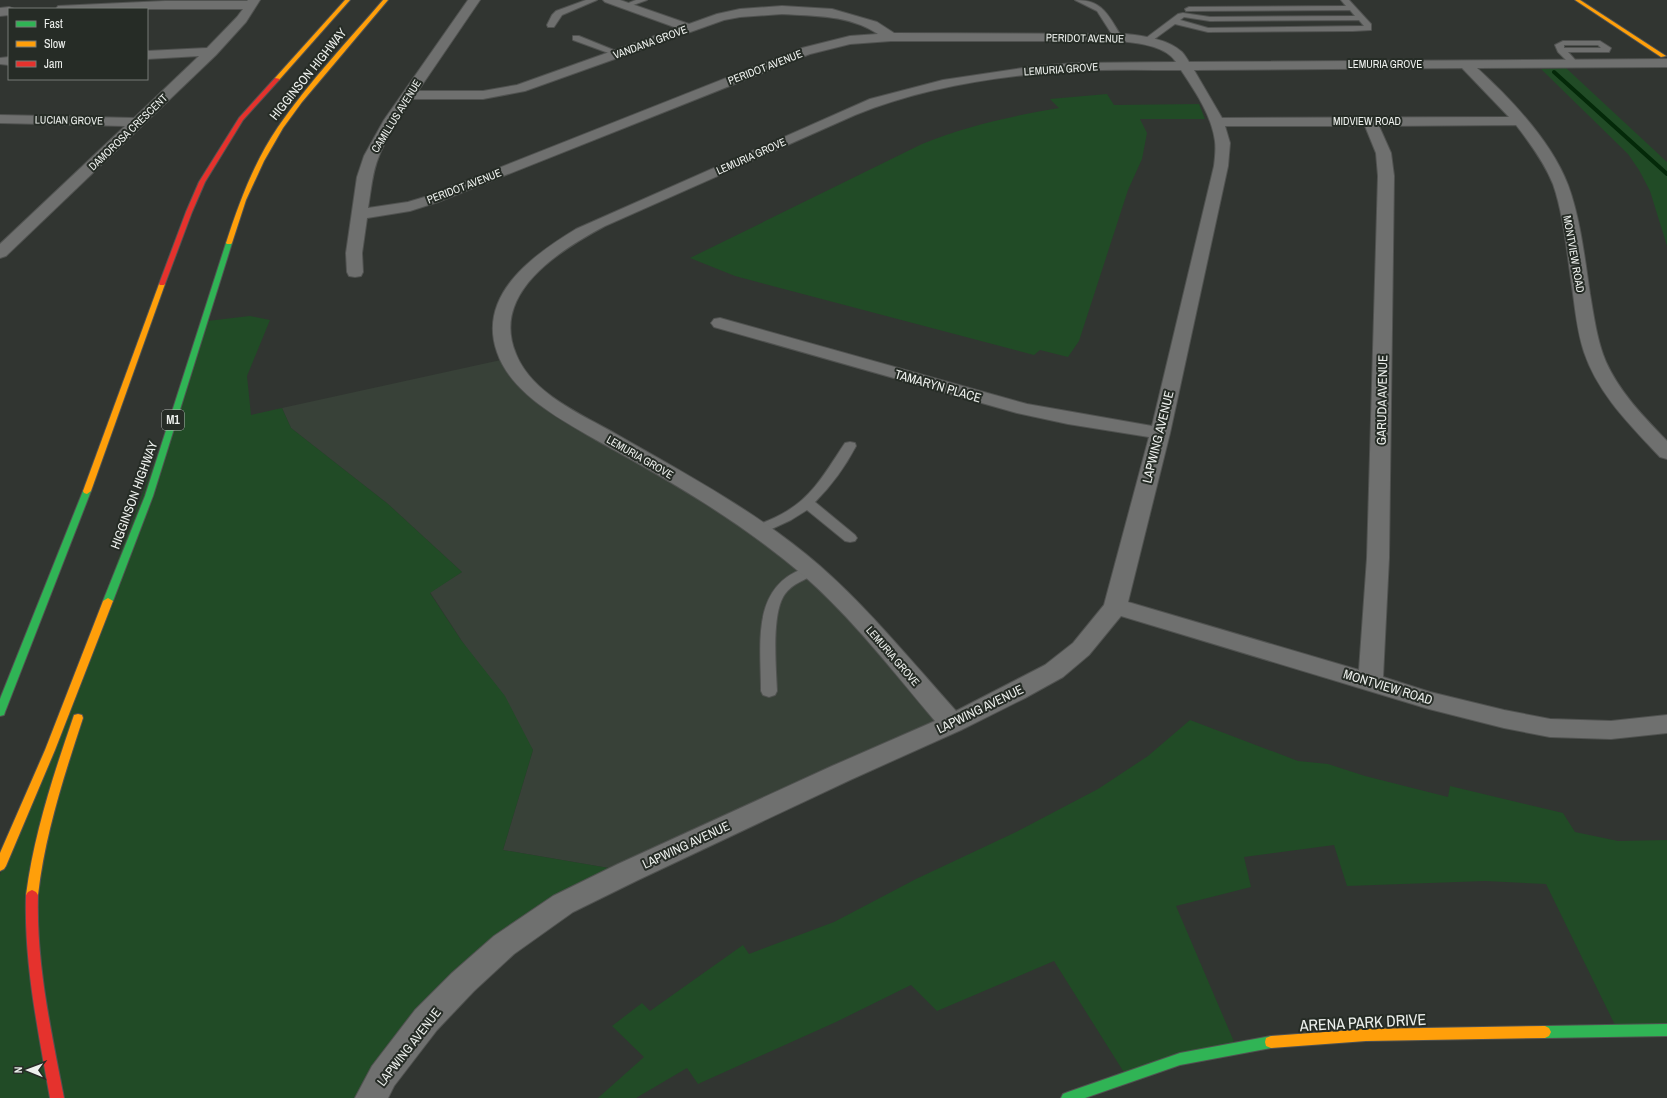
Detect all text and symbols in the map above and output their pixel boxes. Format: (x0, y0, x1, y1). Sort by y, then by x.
legend (8, 8, 148, 80)
text: Fast (44, 16, 63, 32)
street label: VANDANA GROVE (611, 22, 689, 62)
street label: HIGGINSON HIGHWAY (266, 24, 350, 124)
street label: PERIDOT AVENUE (1046, 30, 1124, 46)
text: Slow (44, 36, 66, 52)
street label: PERIDOT AVENUE (726, 46, 804, 88)
text: Jam (44, 56, 63, 72)
street label: LEMURIA GROVE (1348, 57, 1422, 71)
street label: LEMURIA GROVE (1023, 59, 1099, 79)
street label: CAMILLUS AVENUE (368, 77, 424, 155)
street label: DAMOROSA CRESCENT (86, 90, 171, 173)
street label: LUCIAN GROVE (35, 112, 103, 128)
street label: MIDVIEW ROAD (1333, 114, 1401, 128)
street label: LEMURIA GROVE (714, 134, 788, 178)
street label: PERIDOT AVENUE (425, 165, 503, 207)
street label: MONTVIEW ROAD (1560, 214, 1588, 294)
street label: GARUDA AVENUE (1373, 355, 1391, 445)
street label: TAMARYN PLACE (893, 366, 983, 406)
street label: LAPWING AVENUE (1138, 389, 1178, 485)
road number: M1 (162, 410, 184, 430)
street label: LEMURIA GROVE (604, 432, 676, 482)
street label: HIGGINSON HIGHWAY (107, 439, 161, 551)
street label: LEMURIA GROVE (863, 623, 923, 689)
street label: MONTVIEW ROAD (1341, 665, 1435, 709)
street label: LAPWING AVENUE (934, 681, 1026, 737)
street label: LAPWING AVENUE (640, 817, 732, 873)
street label: LAPWING AVENUE (373, 1004, 445, 1090)
street label: ARENA PARK DRIVE (1298, 1008, 1427, 1036)
north arrow (8, 1050, 48, 1090)
text: N (11, 1066, 25, 1073)

